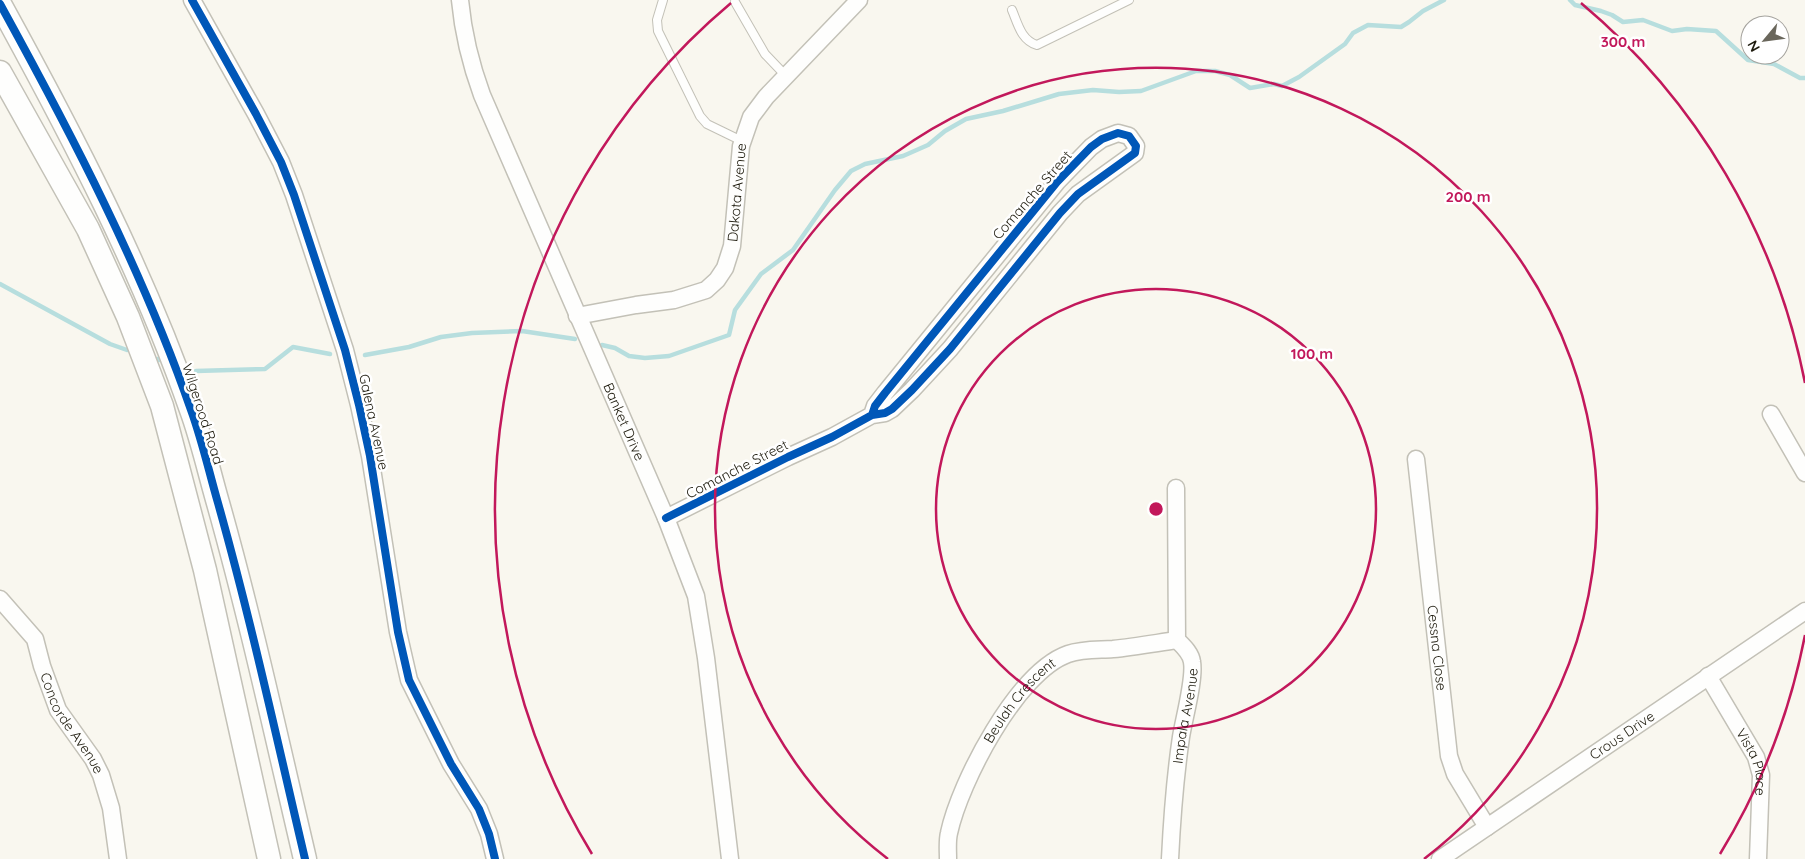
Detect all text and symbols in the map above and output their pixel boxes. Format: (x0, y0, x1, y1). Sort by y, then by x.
north arrow (1740, 15, 1790, 65)
text: 300 m (1601, 32, 1645, 51)
text: N (1743, 37, 1764, 55)
street label: Dakota Avenue (723, 142, 750, 243)
street label: Comanche Street (988, 147, 1076, 243)
text: 200 m (1446, 187, 1491, 206)
text: 100 m (1291, 344, 1333, 363)
street label: Wilgerood Road (178, 361, 228, 467)
street label: Galena Avenue (355, 372, 393, 472)
street label: Banket Drive (599, 380, 649, 463)
street label: Comanche Street (683, 435, 791, 502)
centre of rings (1147, 500, 1165, 518)
street label: Cessna Close (1423, 604, 1451, 692)
street label: Beulah Crescent (979, 654, 1059, 746)
street label: Impala Avenue (1169, 668, 1202, 765)
street label: Concorde Avenue (36, 670, 108, 777)
street label: Crous Drive (1586, 707, 1658, 764)
street label: Vista Place (1732, 725, 1770, 796)

